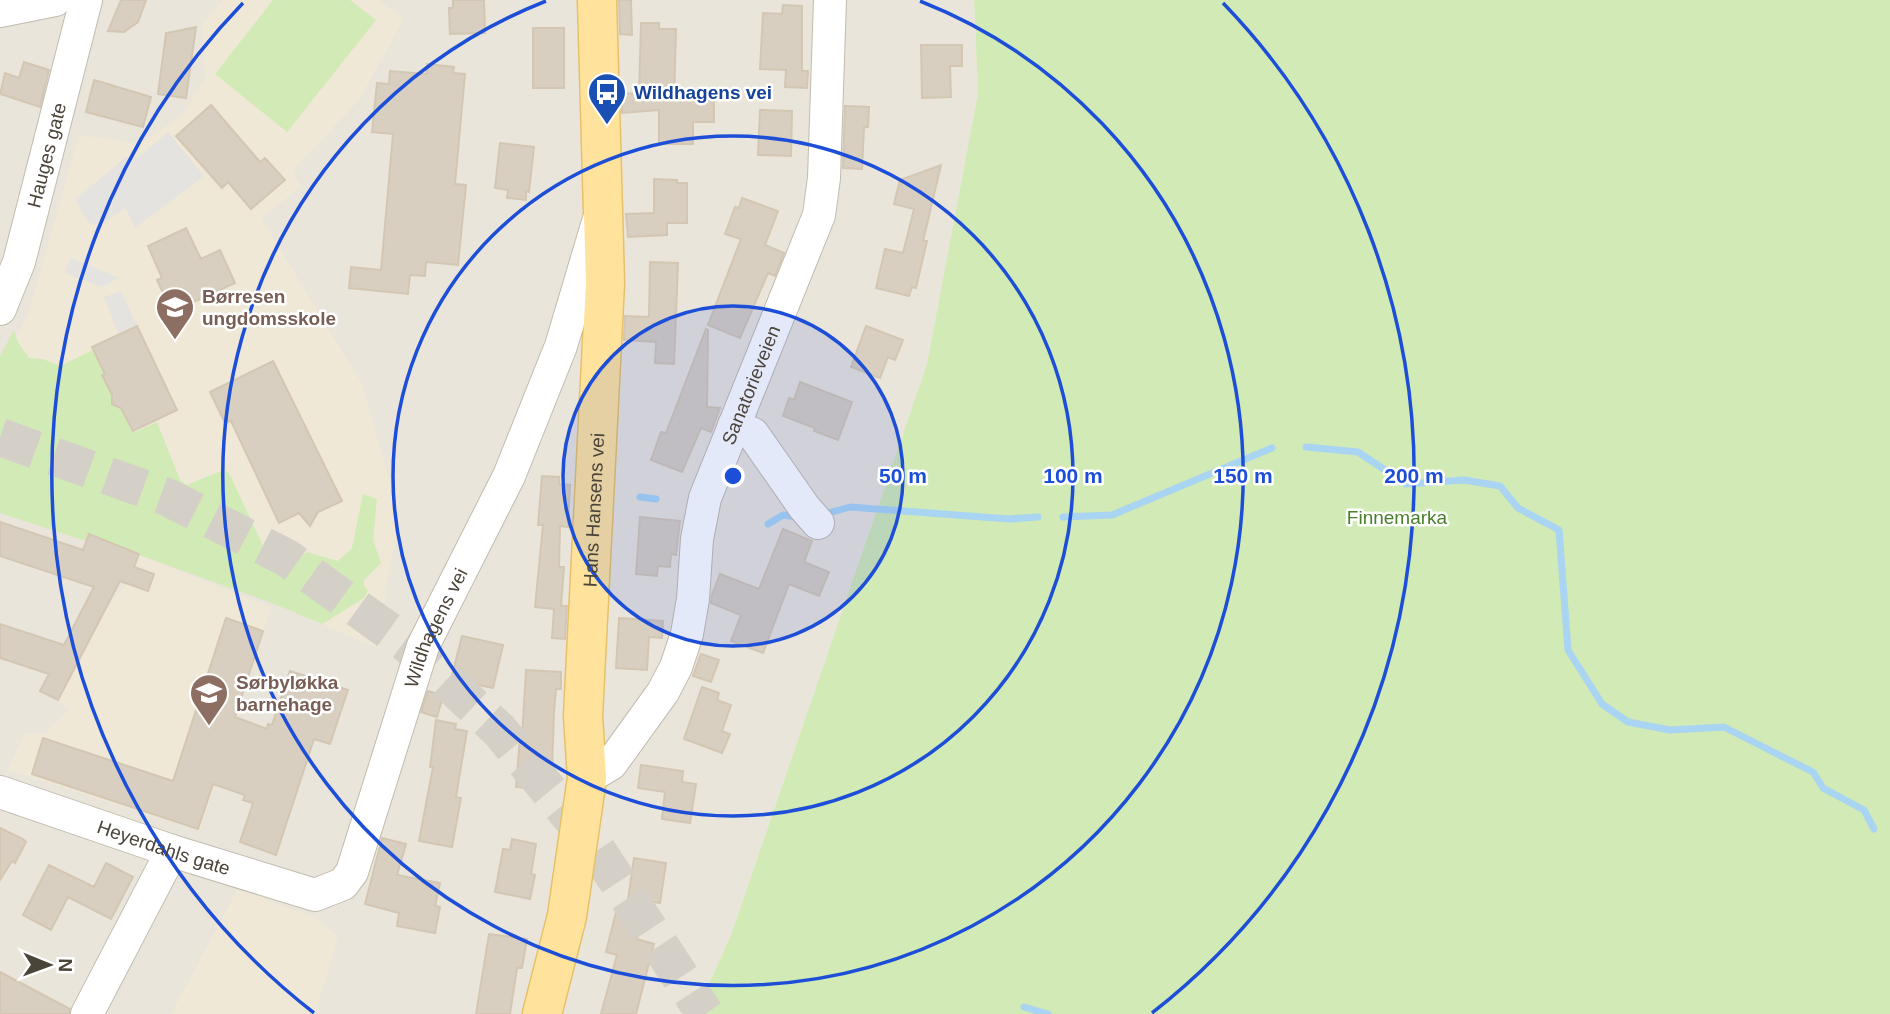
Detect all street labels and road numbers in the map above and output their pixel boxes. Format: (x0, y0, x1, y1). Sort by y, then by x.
street label: Hauges gate (23, 100, 70, 210)
street label: Sanatorieveien (718, 322, 785, 448)
street label: Hans Hansens vei (580, 432, 608, 588)
street label: Wildhagens vei (401, 565, 472, 690)
street label: Heyerdahls gate (95, 816, 233, 879)

